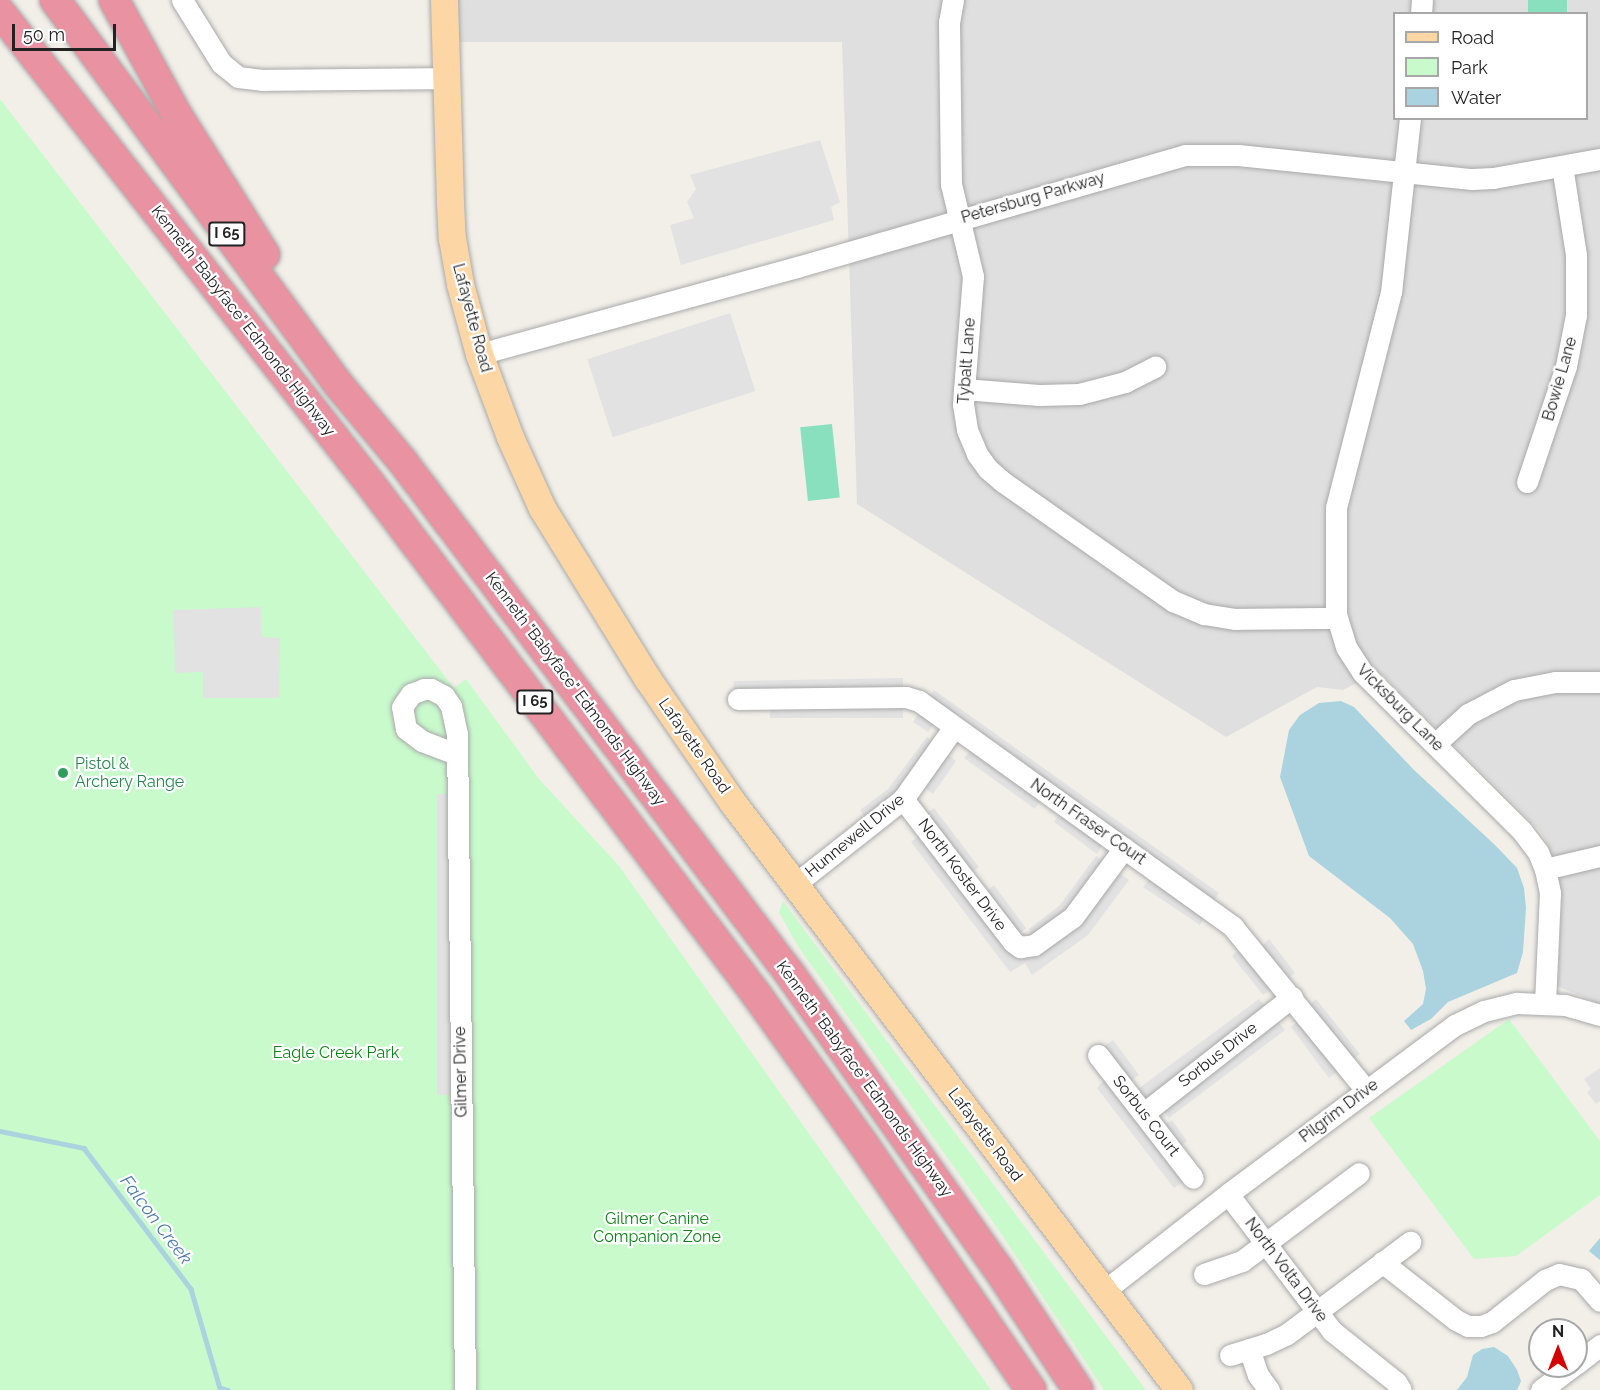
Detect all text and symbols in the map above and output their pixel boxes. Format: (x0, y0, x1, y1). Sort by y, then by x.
scale bar (15, 12, 118, 50)
legend (1393, 12, 1588, 120)
text: 50 m (23, 24, 65, 45)
text: Road (1451, 27, 1494, 48)
text: Park (1451, 57, 1488, 78)
text: Water (1451, 87, 1501, 108)
street label: Petersburg Parkway (959, 168, 1107, 228)
street label: Kenneth "Babyface" Edmonds Highway (147, 202, 339, 440)
road number: I 65 (208, 222, 246, 246)
street label: Lafayette Road (448, 262, 496, 374)
street label: Tybalt Lane (954, 317, 980, 405)
street label: Bowie Lane (1539, 335, 1581, 423)
street label: Kenneth "Babyface" Edmonds Highway (481, 568, 669, 810)
street label: Vicksburg Lane (1353, 661, 1447, 755)
road number: I 65 (516, 690, 554, 714)
street label: Lafayette Road (654, 695, 734, 797)
place label: Pistol & Archery Range (75, 754, 185, 792)
marker: Pistol & Archery Range (56, 766, 70, 780)
street label: North Fraser Court (1026, 775, 1150, 869)
street label: Hunnewell Drive (801, 790, 909, 882)
street label: North Koster Drive (914, 815, 1010, 935)
street label: Kenneth "Babyface" Edmonds Highway (772, 957, 956, 1201)
street label: Sorbus Drive (1175, 1018, 1261, 1092)
street label: Gilmer Drive (451, 1026, 471, 1118)
park label: Eagle Creek Park (273, 1043, 399, 1063)
street label: Sorbus Court (1109, 1072, 1183, 1160)
street label: Pilgrim Drive (1296, 1075, 1382, 1147)
street label: Lafayette Road (944, 1085, 1026, 1185)
water label: Falcon Creek (115, 1171, 197, 1269)
park label: Gilmer Canine Companion Zone (593, 1209, 721, 1247)
street label: North Volta Drive (1240, 1214, 1332, 1326)
north arrow (1528, 1318, 1588, 1378)
text: N (1552, 1322, 1564, 1341)

